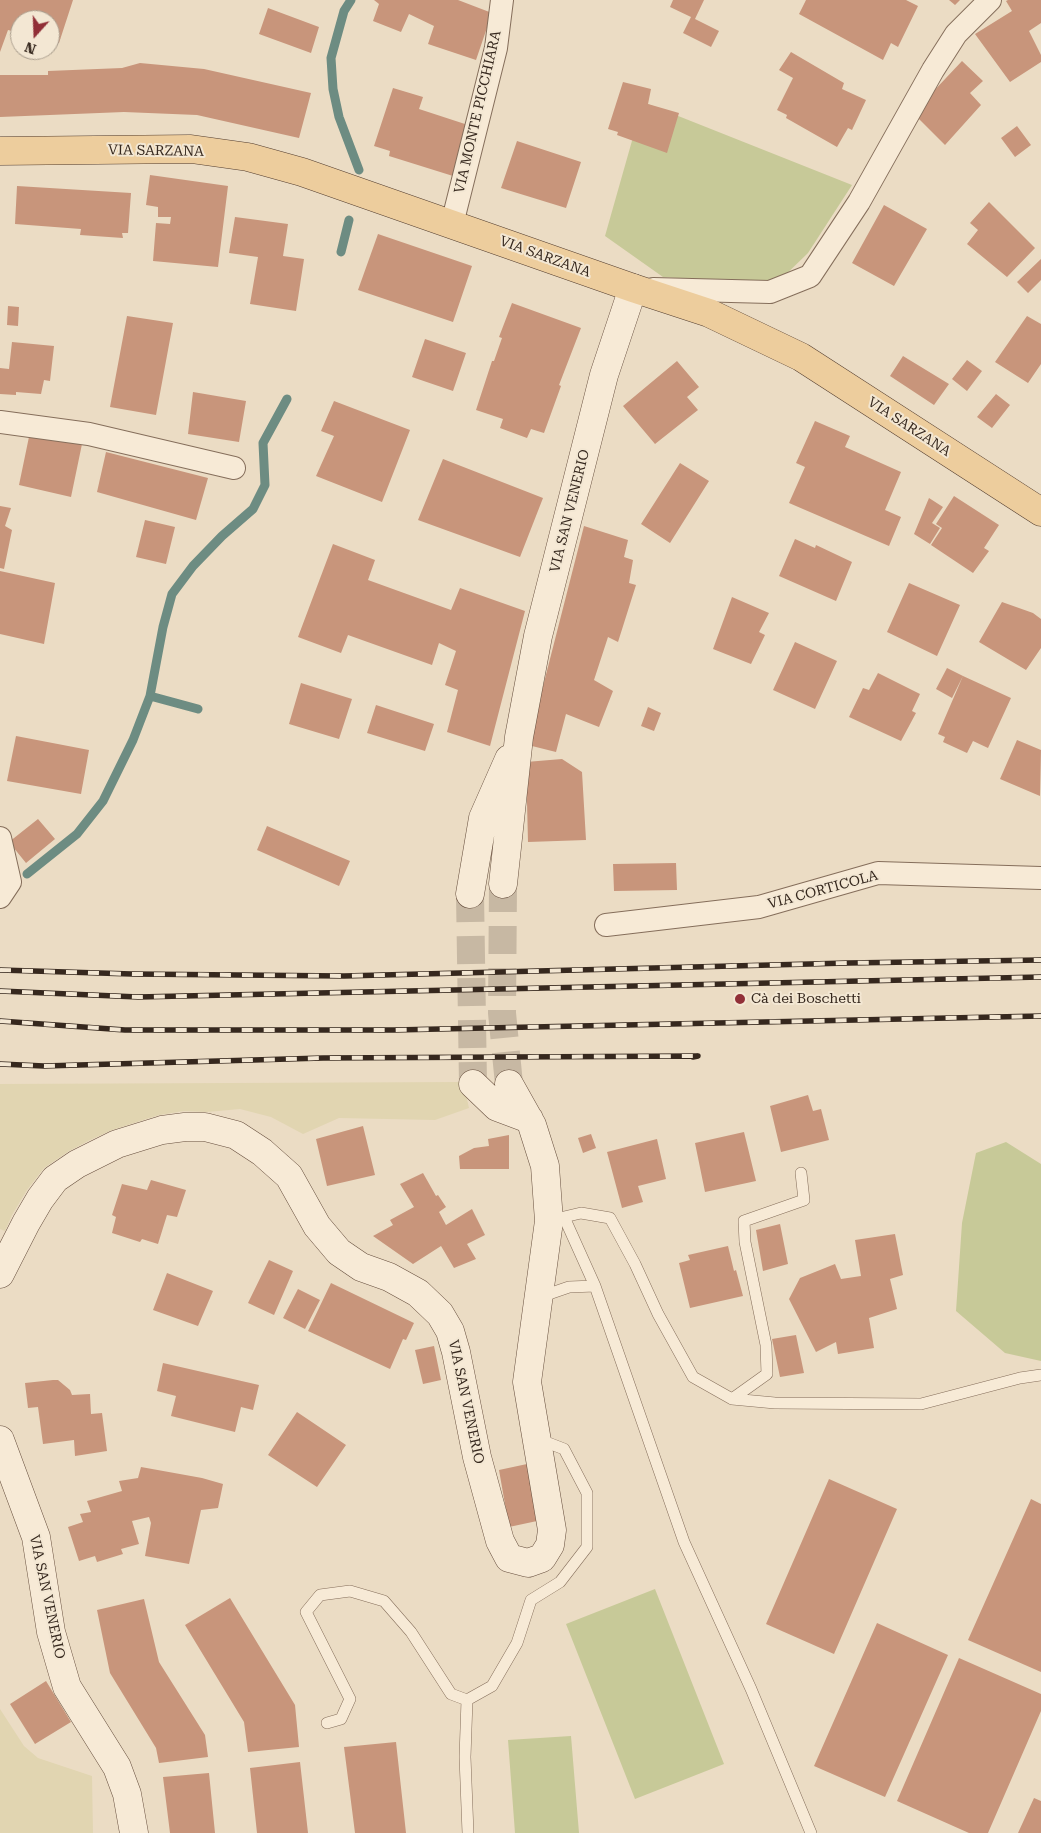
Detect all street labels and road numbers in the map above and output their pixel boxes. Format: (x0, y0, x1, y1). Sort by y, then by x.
street label: VIA MONTE PICCHIARA (451, 29, 505, 195)
street label: VIA SARZANA (108, 142, 204, 160)
street label: VIA SARZANA (497, 233, 593, 281)
street label: VIA SARZANA (864, 394, 954, 460)
street label: VIA SAN VENERIO (547, 448, 593, 574)
street label: VIA CORTICOLA (766, 867, 880, 913)
street label: VIA SAN VENERIO (445, 1338, 487, 1466)
street label: VIA SAN VENERIO (26, 1533, 68, 1661)

